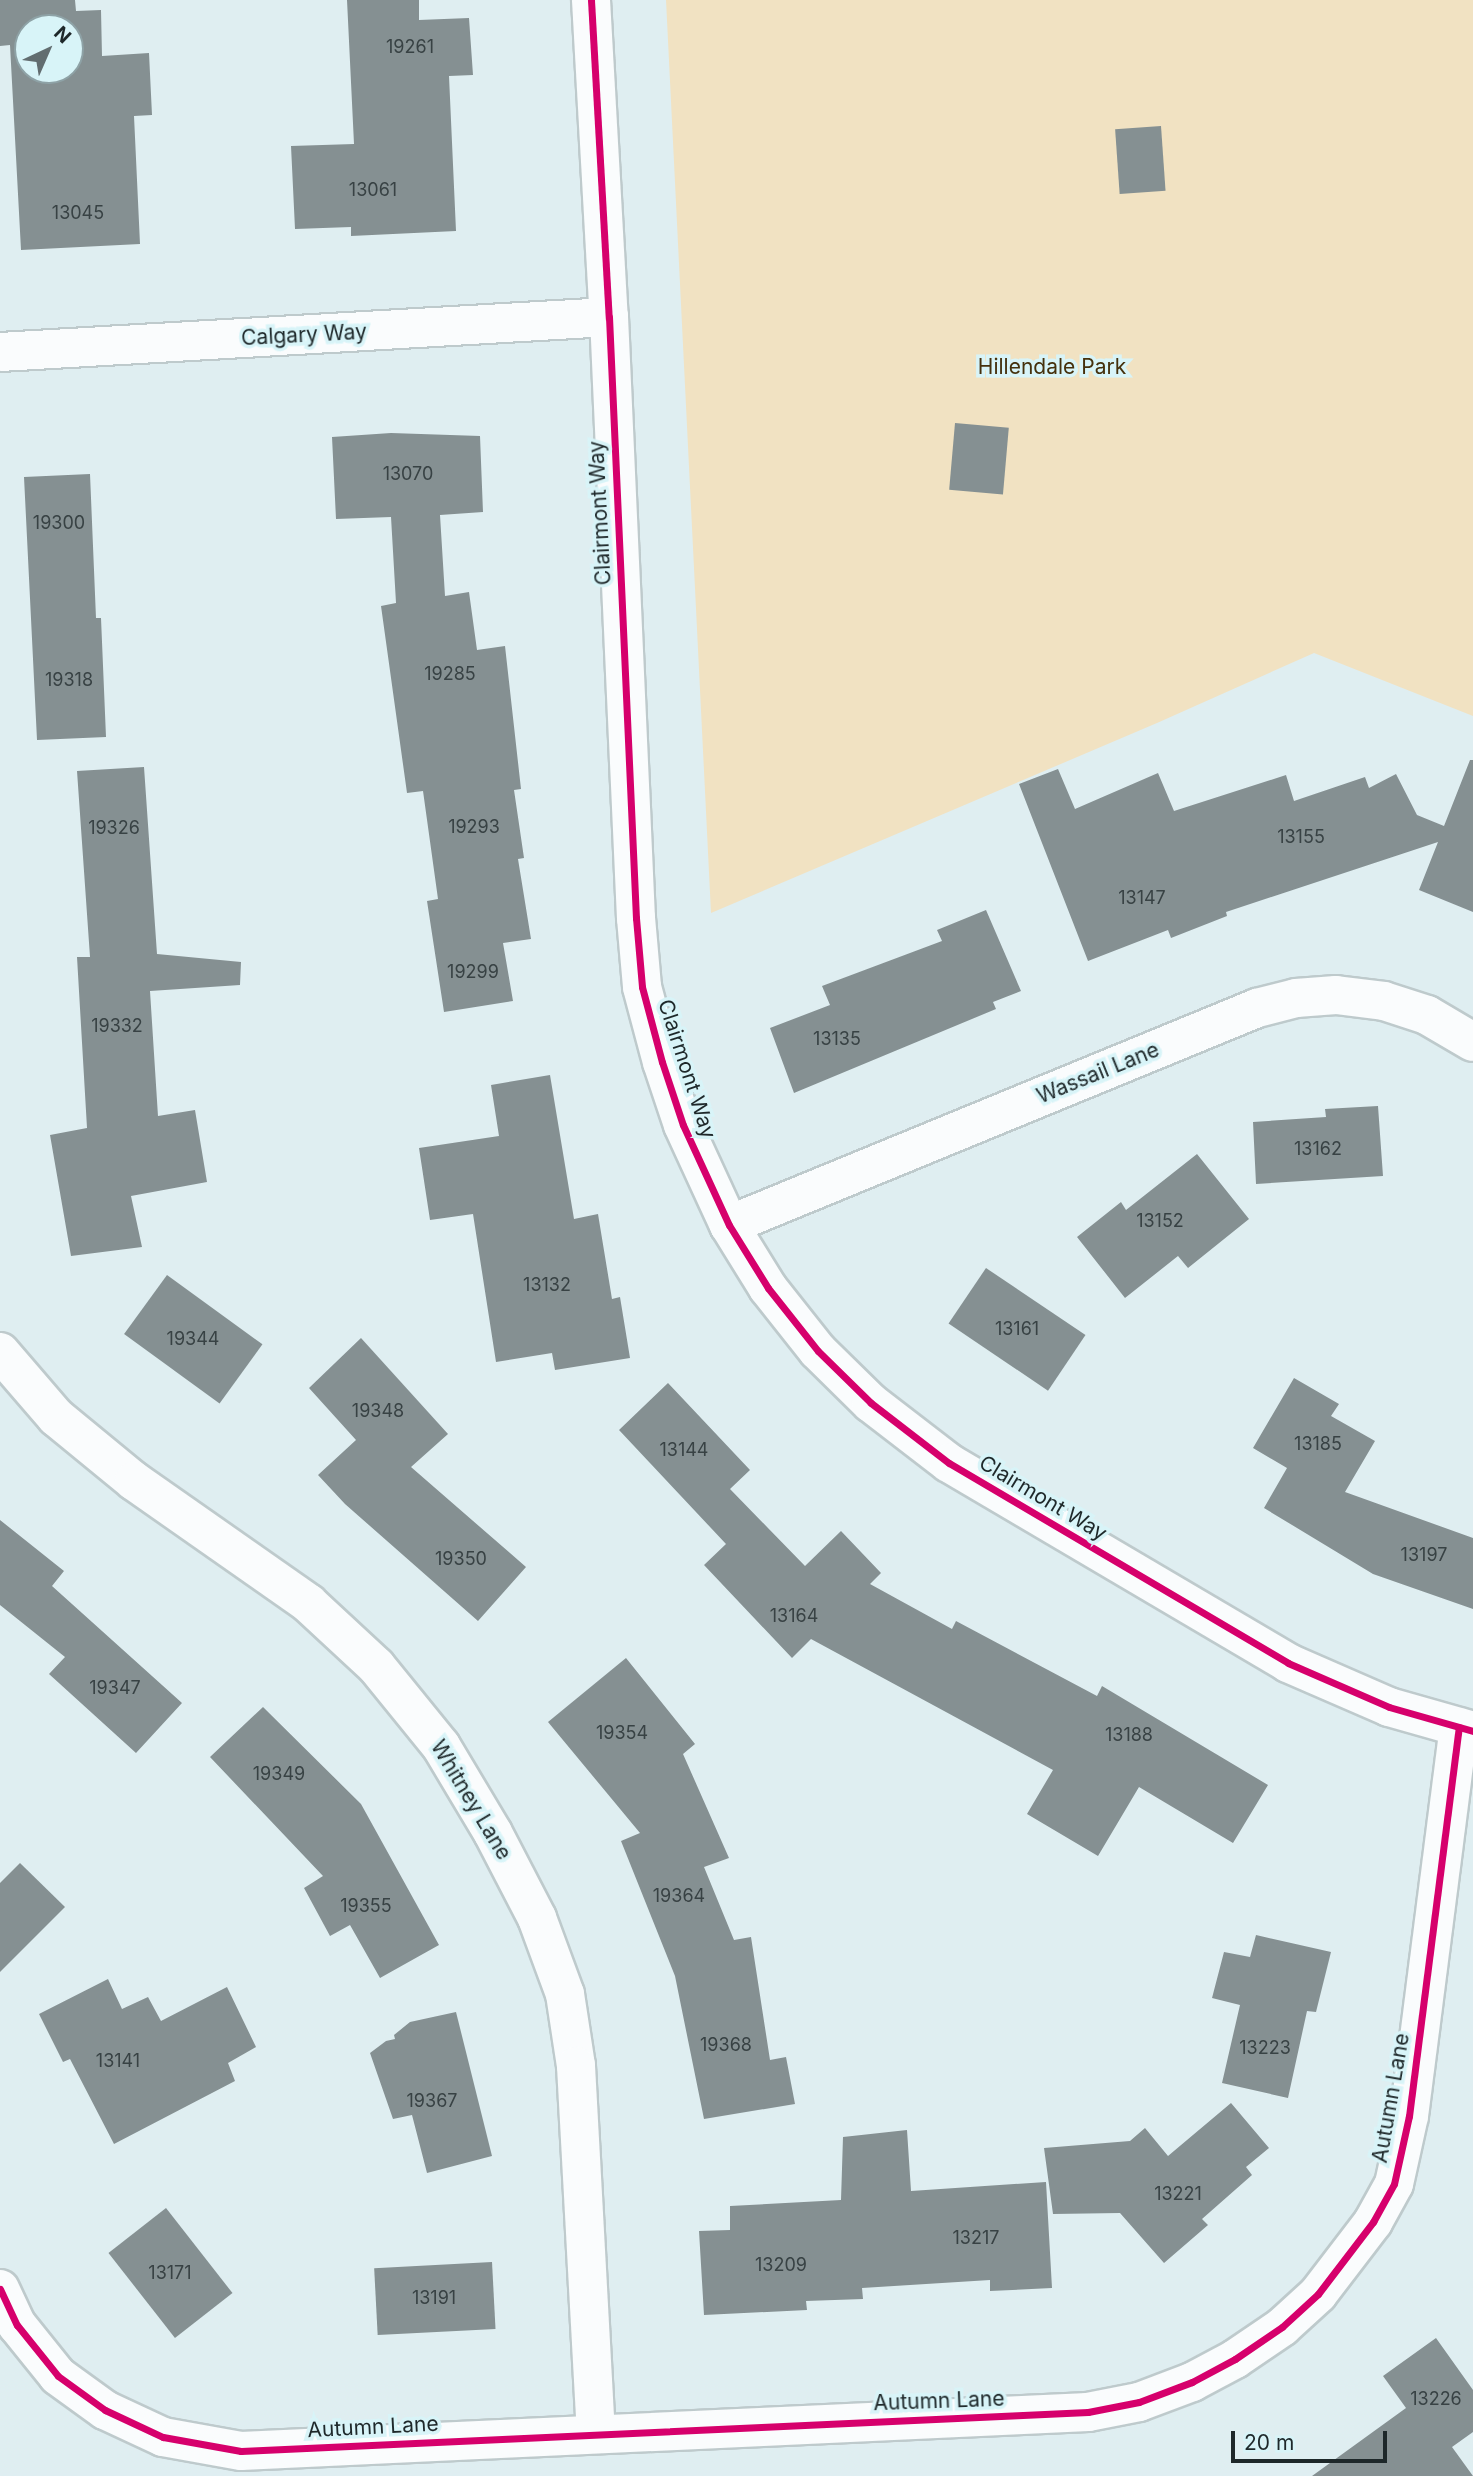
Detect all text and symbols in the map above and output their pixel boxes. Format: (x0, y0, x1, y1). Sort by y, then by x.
north arrow (14, 14, 84, 84)
text: N (49, 22, 76, 48)
house number: 19261 (386, 36, 434, 58)
house number: 13061 (349, 179, 397, 201)
house number: 13045 (52, 202, 104, 224)
street label: Calgary Way (241, 319, 367, 351)
park label: Hillendale Park (978, 354, 1126, 380)
street label: Clairmont Way (584, 440, 616, 586)
house number: 13070 (383, 463, 433, 485)
house number: 19300 (33, 512, 85, 534)
house number: 19285 (424, 663, 476, 685)
house number: 19318 (45, 669, 93, 691)
house number: 19293 (448, 816, 500, 838)
house number: 19326 (88, 817, 140, 839)
house number: 13155 (1277, 826, 1325, 848)
house number: 13147 (1118, 887, 1166, 909)
house number: 19299 (447, 961, 499, 983)
street label: Clairmont Way (653, 996, 721, 1142)
house number: 19332 (91, 1015, 143, 1037)
house number: 13135 (813, 1028, 861, 1050)
street label: Wassail Lane (1033, 1037, 1163, 1109)
house number: 13162 (1294, 1138, 1342, 1160)
house number: 13152 (1136, 1210, 1184, 1232)
house number: 13132 (523, 1274, 571, 1296)
house number: 13161 (995, 1318, 1039, 1340)
house number: 19344 (167, 1328, 219, 1350)
house number: 19348 (352, 1400, 404, 1422)
house number: 13185 (1294, 1433, 1342, 1455)
house number: 13144 (659, 1439, 709, 1461)
street label: Clairmont Way (975, 1450, 1111, 1546)
house number: 13197 (1401, 1544, 1447, 1566)
house number: 19350 (435, 1548, 487, 1570)
house number: 13164 (770, 1605, 818, 1627)
house number: 19347 (89, 1677, 141, 1699)
house number: 19354 (596, 1722, 648, 1744)
house number: 13188 (1105, 1724, 1153, 1746)
street label: Whitney Lane (425, 1736, 517, 1864)
house number: 19349 (253, 1763, 305, 1785)
house number: 19364 (653, 1885, 705, 1907)
house number: 19355 (340, 1895, 392, 1917)
street label: Autumn Lane (1367, 2031, 1415, 2165)
house number: 19368 (700, 2034, 752, 2056)
house number: 13223 (1239, 2037, 1291, 2059)
house number: 13141 (96, 2050, 140, 2072)
house number: 19367 (407, 2090, 457, 2112)
house number: 13221 (1154, 2183, 1202, 2205)
house number: 13217 (953, 2227, 999, 2249)
house number: 13209 (755, 2254, 807, 2276)
house number: 13171 (148, 2262, 192, 2284)
house number: 13191 (412, 2287, 456, 2309)
street label: Autumn Lane (873, 2386, 1005, 2416)
house number: 13226 (1410, 2388, 1462, 2410)
street label: Autumn Lane (307, 2411, 439, 2443)
scale bar (1235, 2416, 1391, 2460)
text: 20 m (1244, 2430, 1294, 2455)

